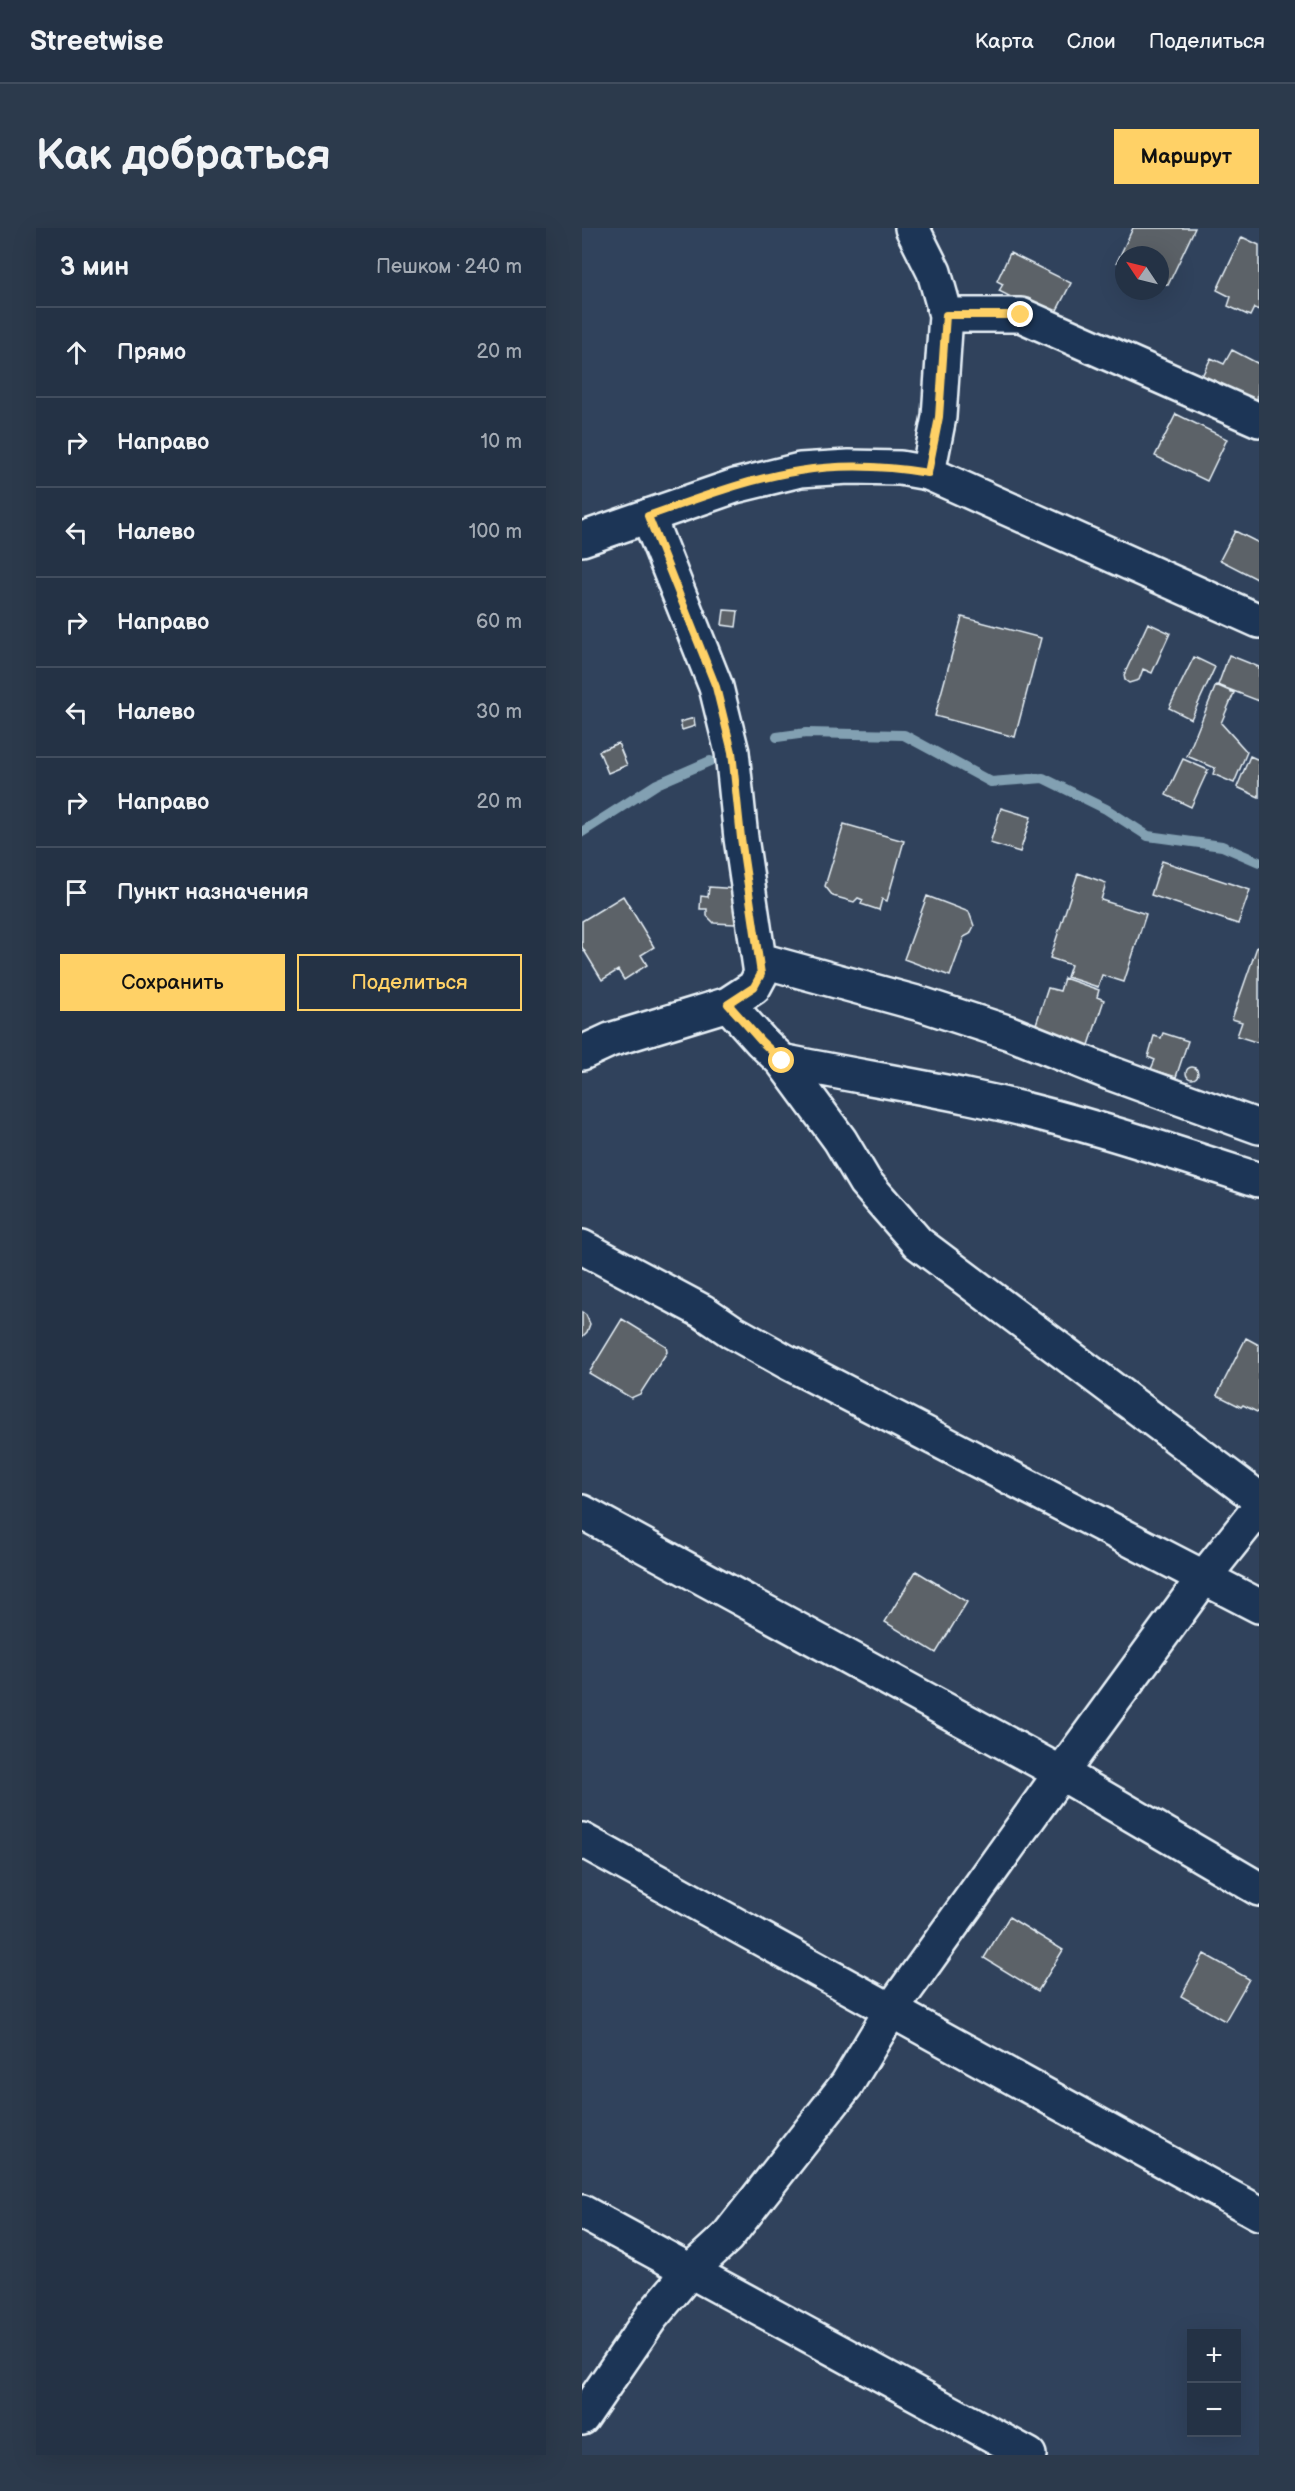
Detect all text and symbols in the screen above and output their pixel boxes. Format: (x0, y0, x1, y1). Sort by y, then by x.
text: Streetwise (30, 25, 163, 58)
text: Карта (975, 29, 1034, 54)
text: Слои (1067, 29, 1116, 54)
text: Поделиться (1149, 29, 1265, 54)
button: Маршрут (1114, 129, 1259, 184)
text: Как добраться (36, 131, 331, 182)
north arrow (1115, 246, 1169, 300)
text: 3 мин (60, 252, 129, 283)
text: Пешком · 240 m (376, 255, 522, 279)
route end (1007, 301, 1033, 327)
icon: ahead (60, 336, 93, 369)
text: Прямо (117, 339, 186, 366)
text: 20 m (477, 340, 522, 364)
icon: right (60, 426, 93, 459)
text: Направо (117, 429, 209, 456)
text: 10 m (481, 430, 522, 454)
icon: left (60, 516, 93, 549)
text: Налево (117, 519, 195, 546)
text: 100 m (469, 520, 522, 544)
icon: right (60, 606, 93, 639)
text: Направо (117, 609, 209, 636)
text: 60 m (476, 610, 522, 634)
icon: left (60, 696, 93, 729)
text: Налево (117, 699, 195, 726)
text: 30 m (476, 700, 522, 724)
icon: right (60, 786, 93, 819)
text: Направо (117, 789, 209, 816)
text: 20 m (477, 790, 522, 814)
icon: arrive (60, 876, 93, 909)
text: Пункт назначения (117, 879, 309, 906)
button: Сохранить (60, 954, 285, 1011)
button: Поделиться (297, 954, 522, 1011)
route start (768, 1047, 794, 1073)
map controls (1187, 2329, 1241, 2437)
button: + (1187, 2329, 1241, 2383)
button: − (1187, 2383, 1241, 2437)

